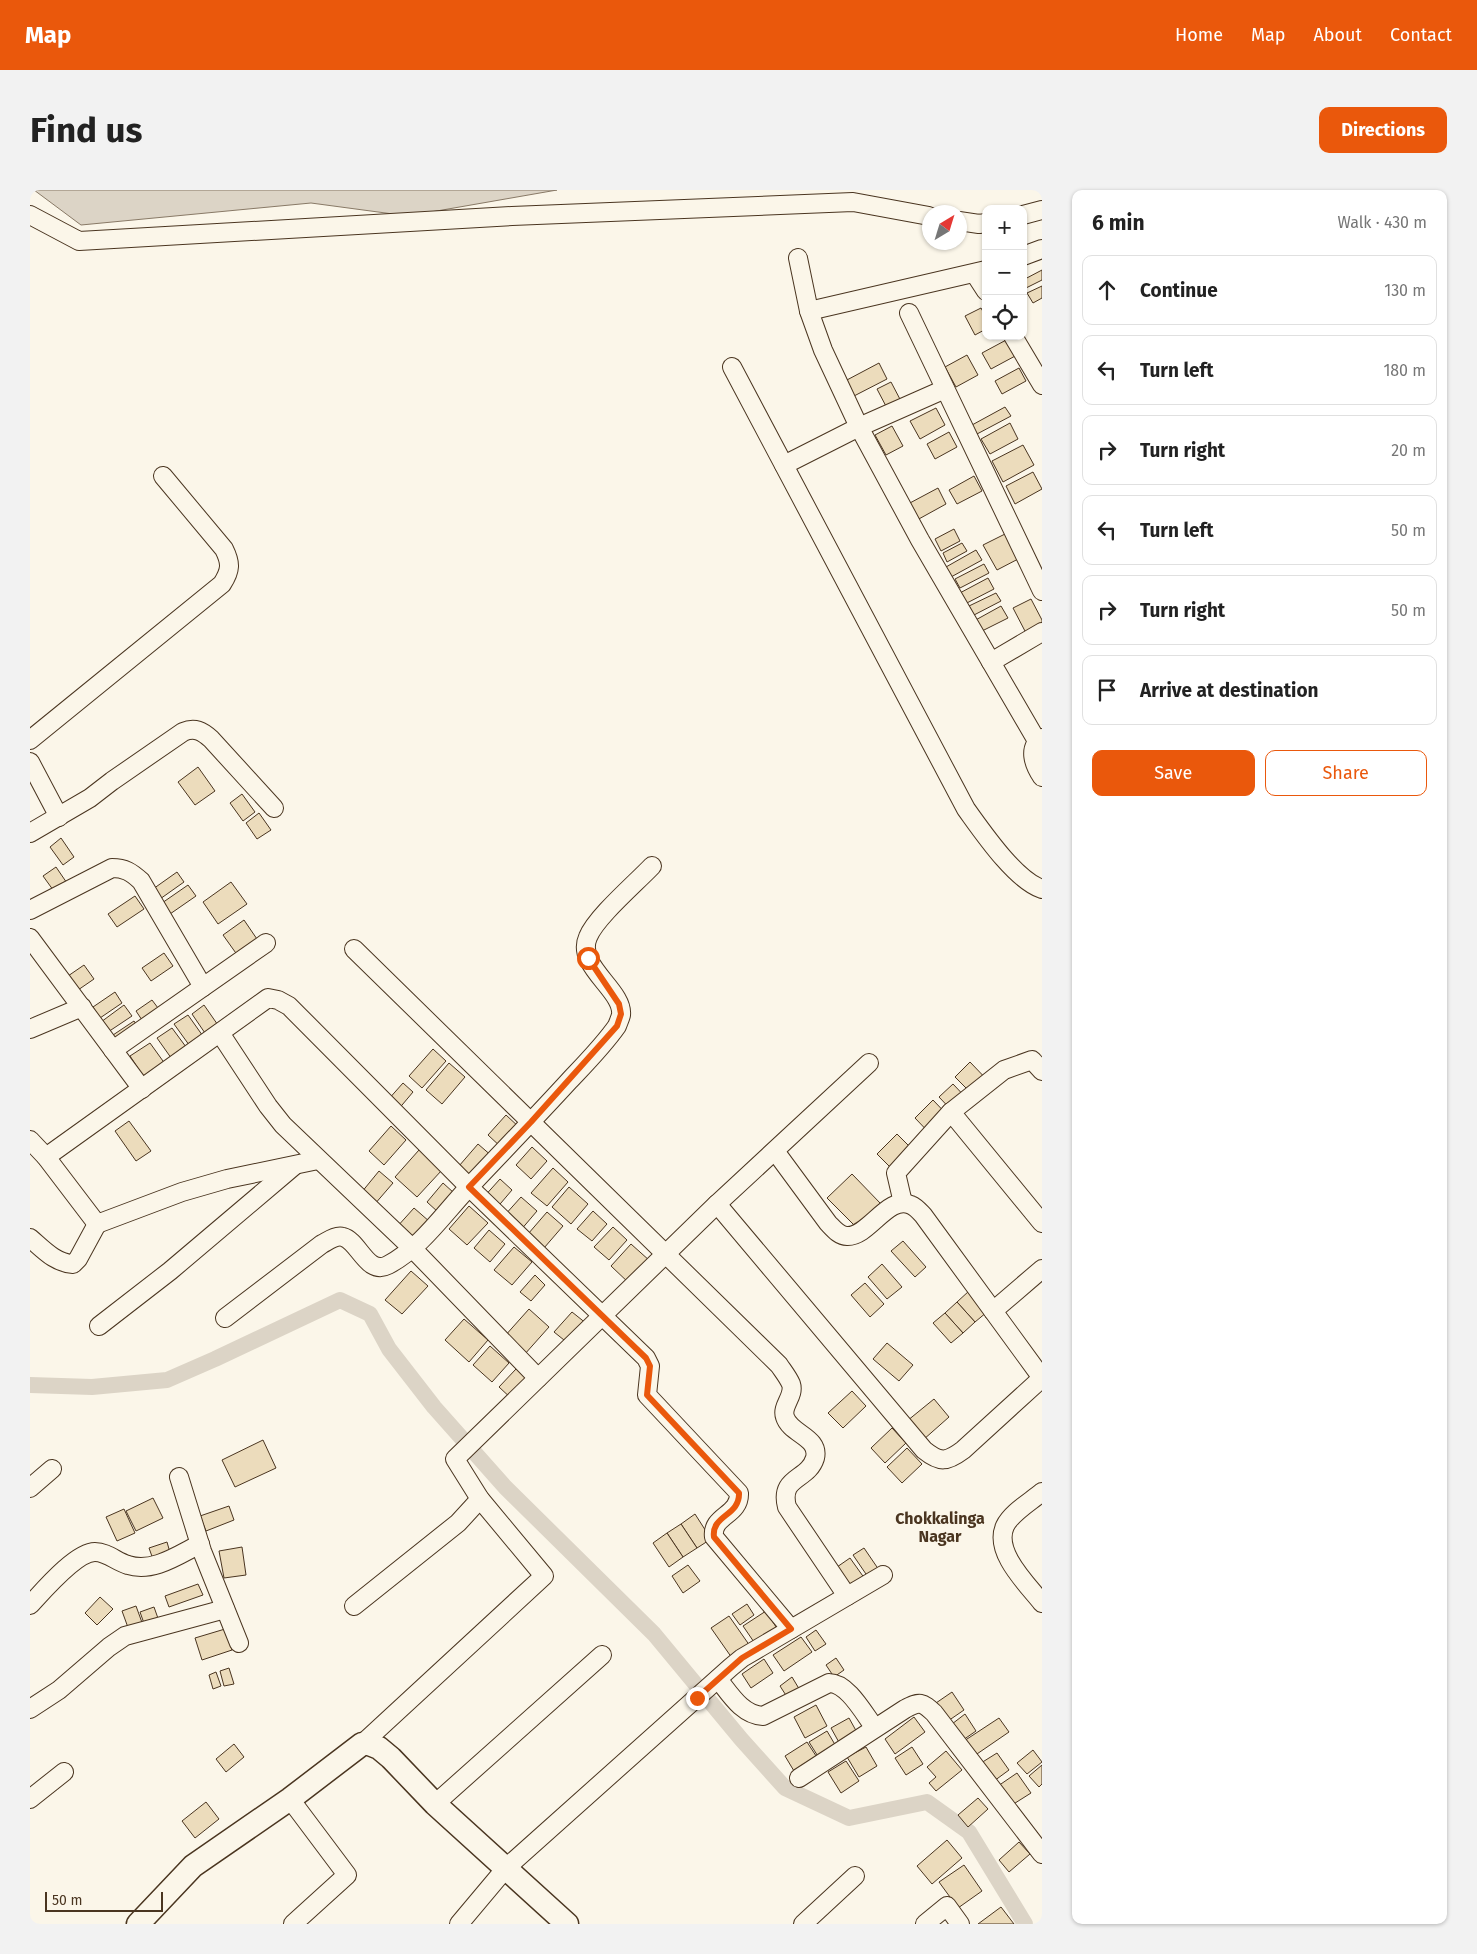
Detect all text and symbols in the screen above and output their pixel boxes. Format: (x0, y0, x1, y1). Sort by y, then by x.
text: Map (25, 21, 71, 49)
text: Home (1175, 24, 1223, 46)
text: Map (1251, 24, 1285, 46)
text: About (1313, 24, 1362, 46)
text: Contact (1390, 24, 1452, 46)
button: Directions (1319, 107, 1447, 153)
text: Find us (30, 109, 142, 151)
north arrow (922, 205, 967, 250)
map controls (982, 205, 1027, 340)
button: + (982, 205, 1027, 250)
text: 6 min (1092, 210, 1145, 236)
text: Walk · 430 m (1337, 213, 1427, 232)
button: − (982, 250, 1027, 295)
icon: ahead (1093, 276, 1121, 304)
text: Continue (1140, 279, 1218, 302)
text: 130 m (1384, 281, 1426, 300)
button: locate (982, 295, 1027, 340)
icon: left (1093, 356, 1121, 384)
text: Turn left (1140, 359, 1214, 382)
text: 180 m (1383, 361, 1426, 380)
icon: right (1093, 436, 1121, 464)
text: Turn right (1140, 439, 1225, 462)
text: 20 m (1391, 441, 1426, 460)
icon: left (1093, 516, 1121, 544)
text: Turn left (1140, 519, 1214, 542)
text: 50 m (1391, 521, 1426, 540)
icon: right (1093, 596, 1121, 624)
text: Turn right (1140, 599, 1225, 622)
text: 50 m (1391, 601, 1426, 620)
icon: arrive (1093, 676, 1121, 704)
text: Arrive at destination (1140, 679, 1319, 702)
button: Save (1092, 750, 1255, 796)
button: Share (1265, 750, 1427, 796)
route start (577, 947, 600, 970)
district label: Chokkalinga Nagar (895, 1509, 985, 1546)
route end (686, 1687, 709, 1710)
scale bar (45, 1889, 162, 1912)
text: 50 m (52, 1892, 83, 1909)

